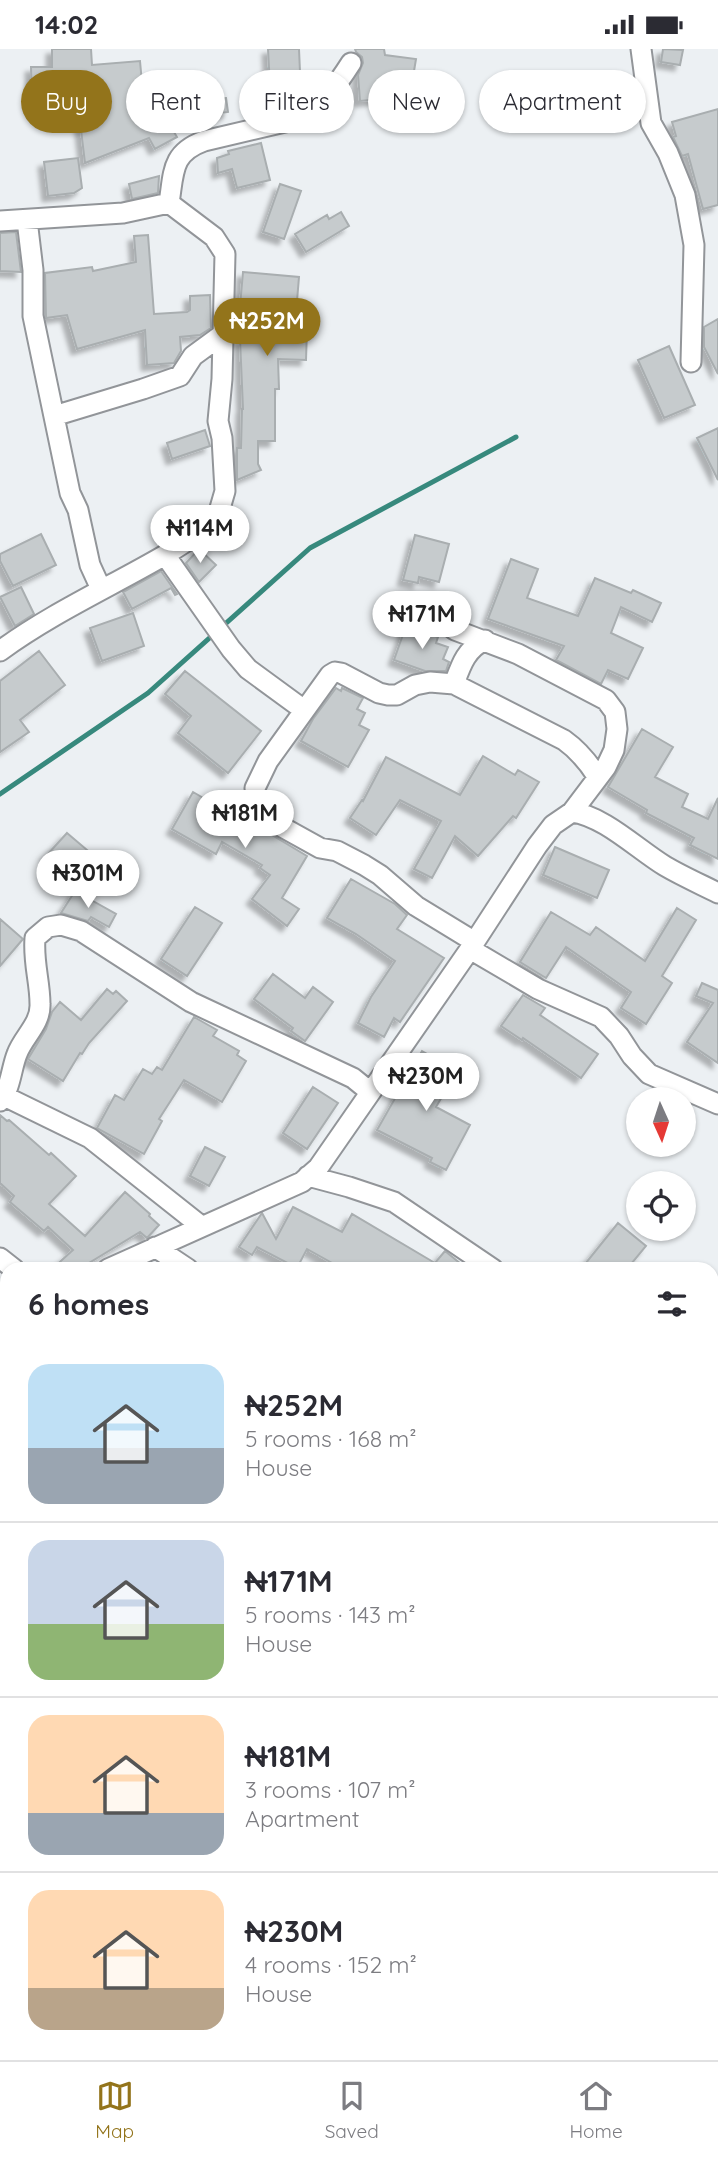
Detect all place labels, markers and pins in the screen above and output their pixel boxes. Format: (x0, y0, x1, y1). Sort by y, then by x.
pin: ₦252M (218, 299, 316, 358)
pin: ₦114M (151, 505, 249, 565)
pin: ₦171M (373, 591, 471, 651)
pin: ₦181M (196, 791, 294, 850)
pin: ₦301M (39, 851, 137, 910)
pin: ₦230M (377, 1053, 475, 1113)

